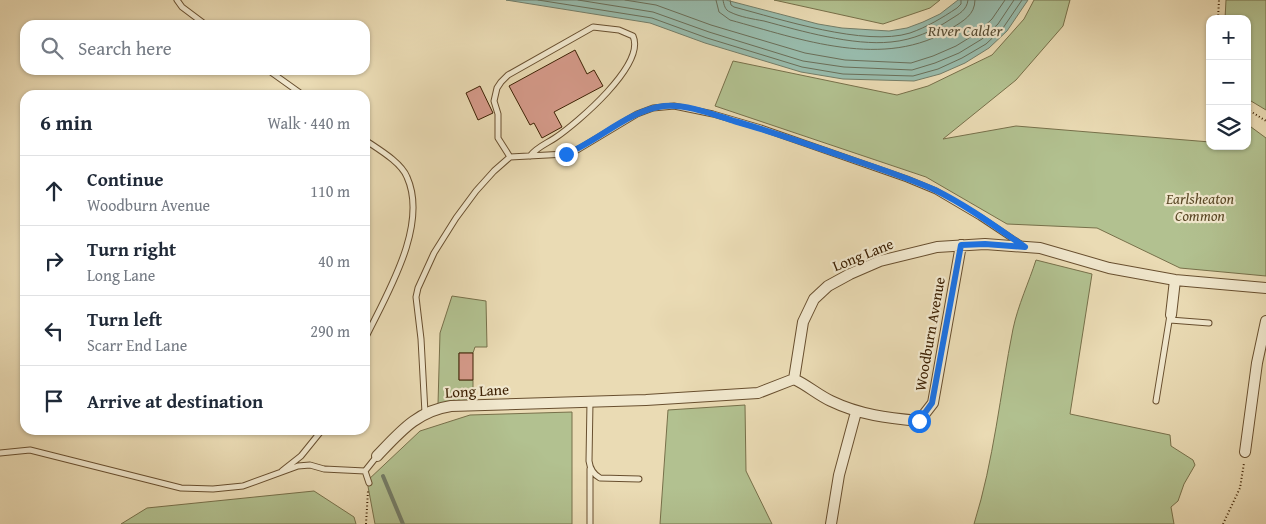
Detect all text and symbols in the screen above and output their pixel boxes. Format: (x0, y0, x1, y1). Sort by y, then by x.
map controls (1206, 15, 1251, 150)
button: + (1206, 15, 1251, 60)
water label: River Calder (927, 18, 1003, 42)
search box (20, 20, 370, 75)
icon: search (38, 34, 66, 62)
text: Search here (78, 34, 172, 62)
button: − (1206, 60, 1251, 105)
button: layers (1206, 105, 1251, 150)
text: 6 min (40, 107, 92, 138)
text: Walk · 440 m (267, 111, 350, 135)
route end (555, 143, 578, 166)
text: Continue (87, 165, 164, 193)
icon: ahead (40, 177, 68, 205)
text: 110 m (310, 179, 350, 203)
park label: Earlsheaton Common (1165, 188, 1234, 226)
text: Woodburn Avenue (87, 193, 210, 217)
street label: Long Lane (829, 233, 896, 276)
text: Turn right (87, 235, 176, 263)
icon: right (40, 247, 68, 275)
text: 40 m (318, 249, 350, 273)
text: Long Lane (87, 263, 155, 287)
street label: Woodburn Avenue (909, 275, 950, 393)
text: Turn left (87, 305, 162, 333)
icon: left (40, 317, 68, 345)
text: 290 m (310, 319, 350, 343)
text: Scarr End Lane (87, 333, 187, 357)
street label: Long Lane (444, 378, 509, 403)
icon: arrive (40, 387, 68, 415)
text: Arrive at destination (87, 387, 263, 415)
route start (908, 410, 931, 433)

